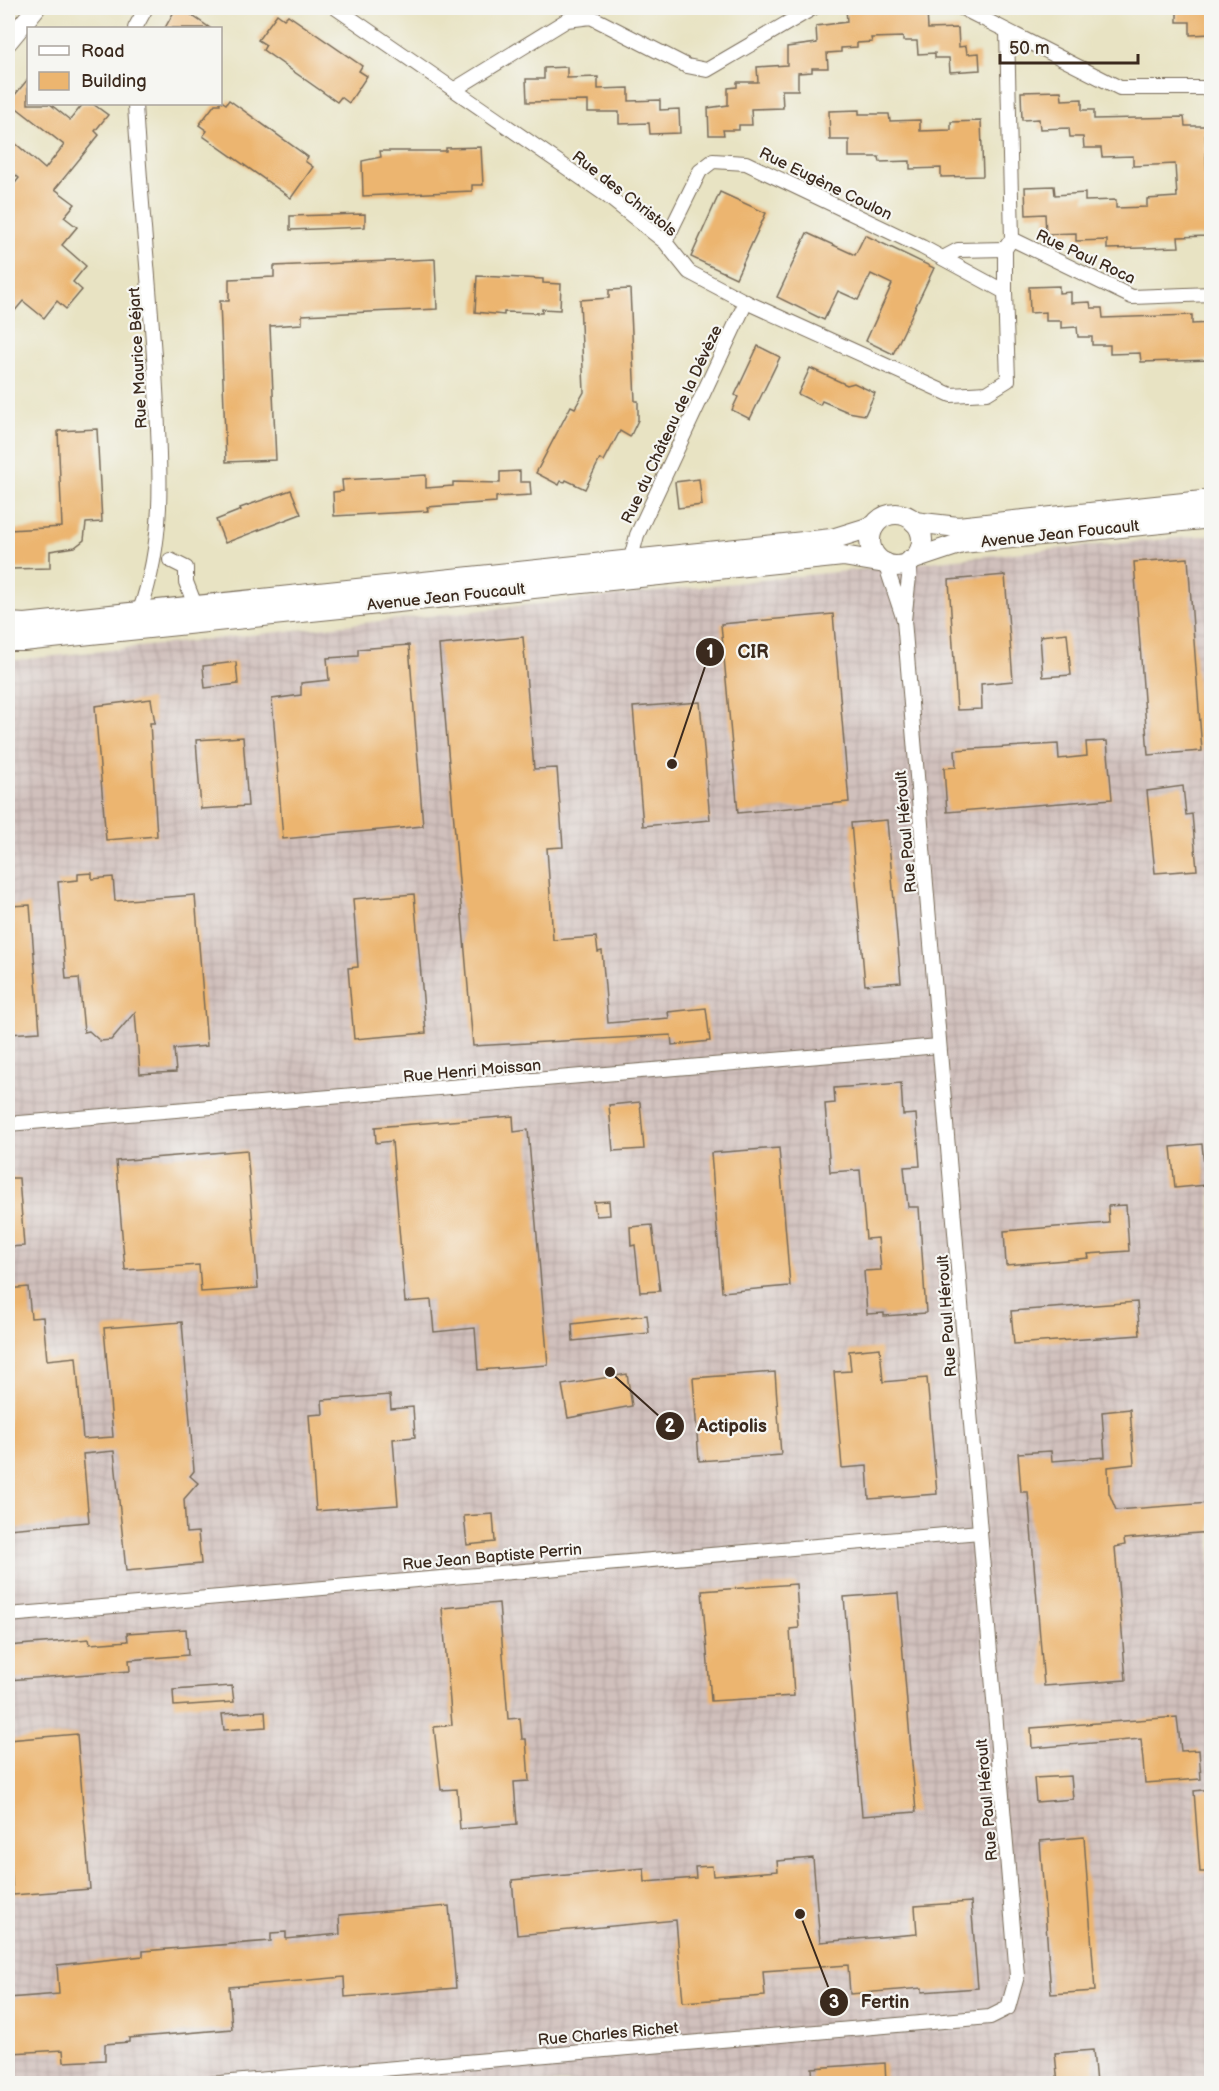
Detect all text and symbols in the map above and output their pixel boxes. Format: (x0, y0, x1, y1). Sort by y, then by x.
legend (27, 27, 222, 105)
scale bar (1000, 27, 1138, 65)
text: 50 m (1009, 38, 1050, 59)
text: Road (81, 41, 125, 62)
text: Building (81, 71, 147, 92)
street label: Rue Eugène Coulon (756, 144, 895, 225)
street label: Rue des Christols (568, 147, 680, 241)
street label: Rue Paul Roca (1033, 226, 1138, 289)
street label: Rue Maurice Béjart (125, 286, 152, 429)
street label: Rue du Château de la Dévèze (618, 322, 727, 527)
street label: Avenue Jean Foucault (980, 517, 1140, 552)
street label: Avenue Jean Foucault (366, 580, 526, 615)
callout: CIR (695, 634, 781, 670)
text: 1 (706, 642, 714, 663)
text: CIR (737, 642, 769, 663)
street label: Rue Paul Héroult (892, 770, 921, 894)
street label: Rue Henri Moissan (402, 1056, 542, 1087)
street label: Rue Paul Héroult (934, 1254, 961, 1378)
callout: Actipolis (655, 1408, 778, 1444)
text: 2 (665, 1416, 676, 1437)
text: Actipolis (696, 1416, 767, 1437)
street label: Rue Jean Baptiste Perrin (401, 1540, 583, 1575)
street label: Rue Paul Héroult (973, 1738, 1002, 1862)
callout: Fertin (819, 1984, 922, 2020)
text: 3 (829, 1992, 839, 2013)
text: Fertin (861, 1992, 909, 2013)
street label: Rue Charles Richet (537, 2019, 679, 2050)

